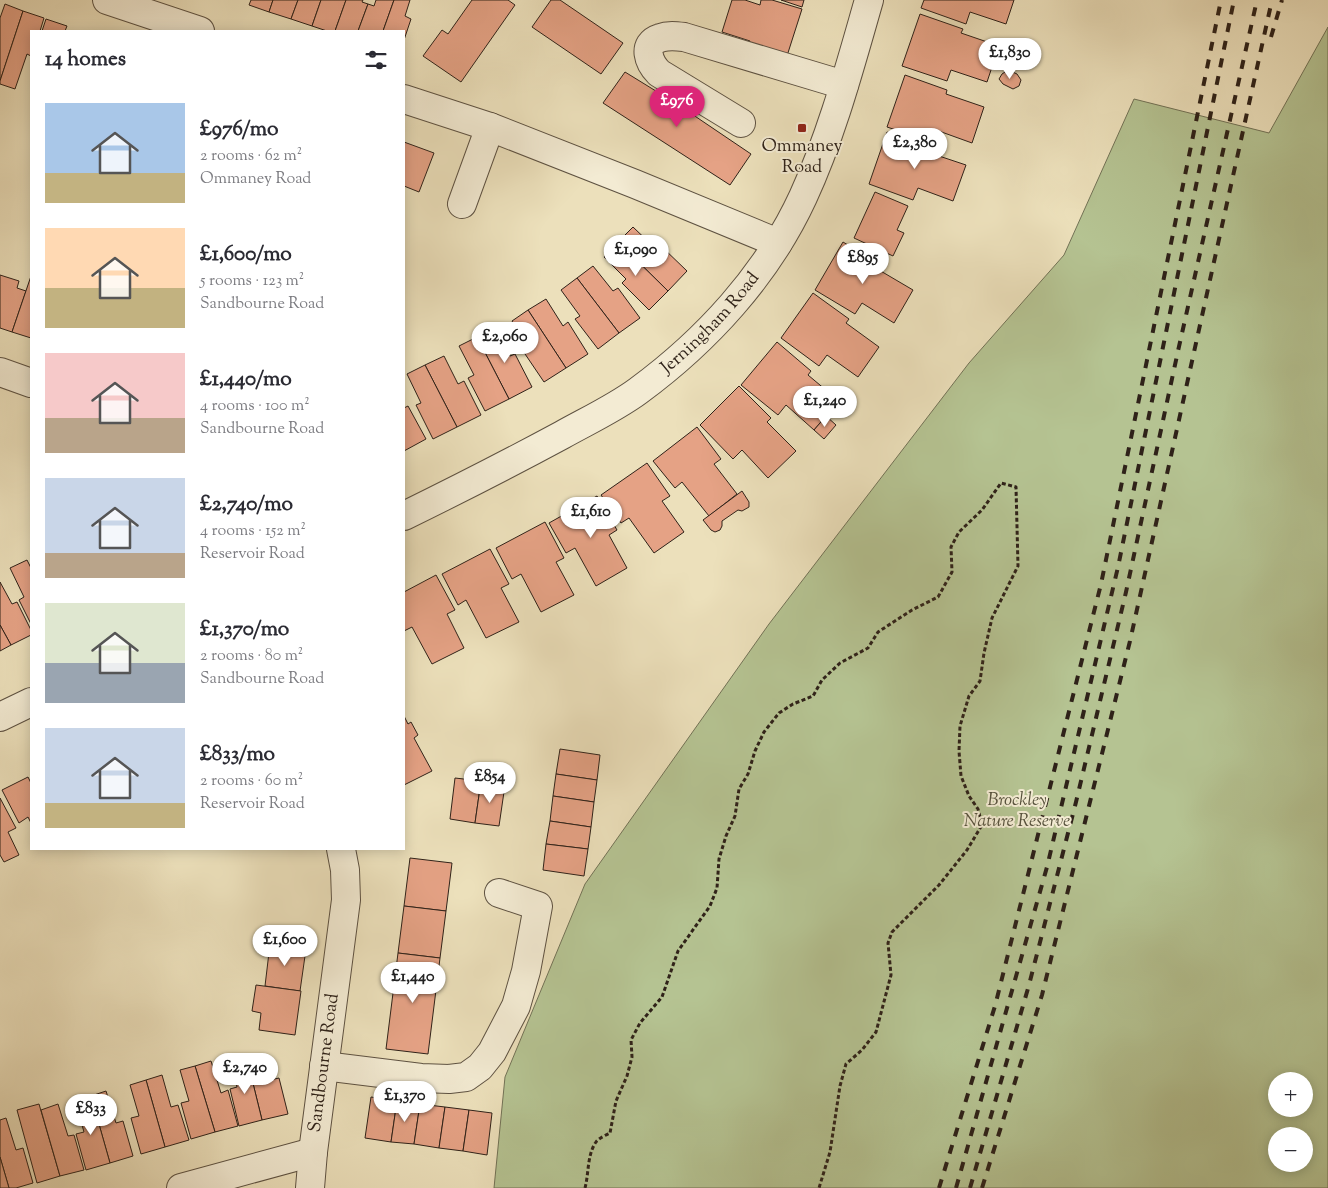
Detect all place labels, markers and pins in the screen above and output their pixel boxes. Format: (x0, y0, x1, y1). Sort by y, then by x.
pin: £1,830 (969, 38, 1051, 80)
pin: £976 (647, 86, 707, 128)
marker: Ommaney Road (796, 122, 808, 134)
pin: £2,380 (874, 128, 956, 170)
place label: Ommaney Road (762, 134, 843, 181)
pin: £1,090 (595, 234, 677, 277)
pin: £895 (833, 242, 893, 285)
pin: £2,060 (464, 322, 546, 364)
pin: £1,240 (784, 386, 866, 428)
pin: £1,610 (550, 496, 632, 539)
pin: £854 (460, 762, 520, 804)
pin: £1,600 (244, 924, 326, 967)
pin: £1,440 (372, 962, 454, 1004)
pin: £2,740 (204, 1052, 286, 1095)
pin: £1,370 (364, 1080, 446, 1123)
pin: £833 (61, 1094, 121, 1136)

